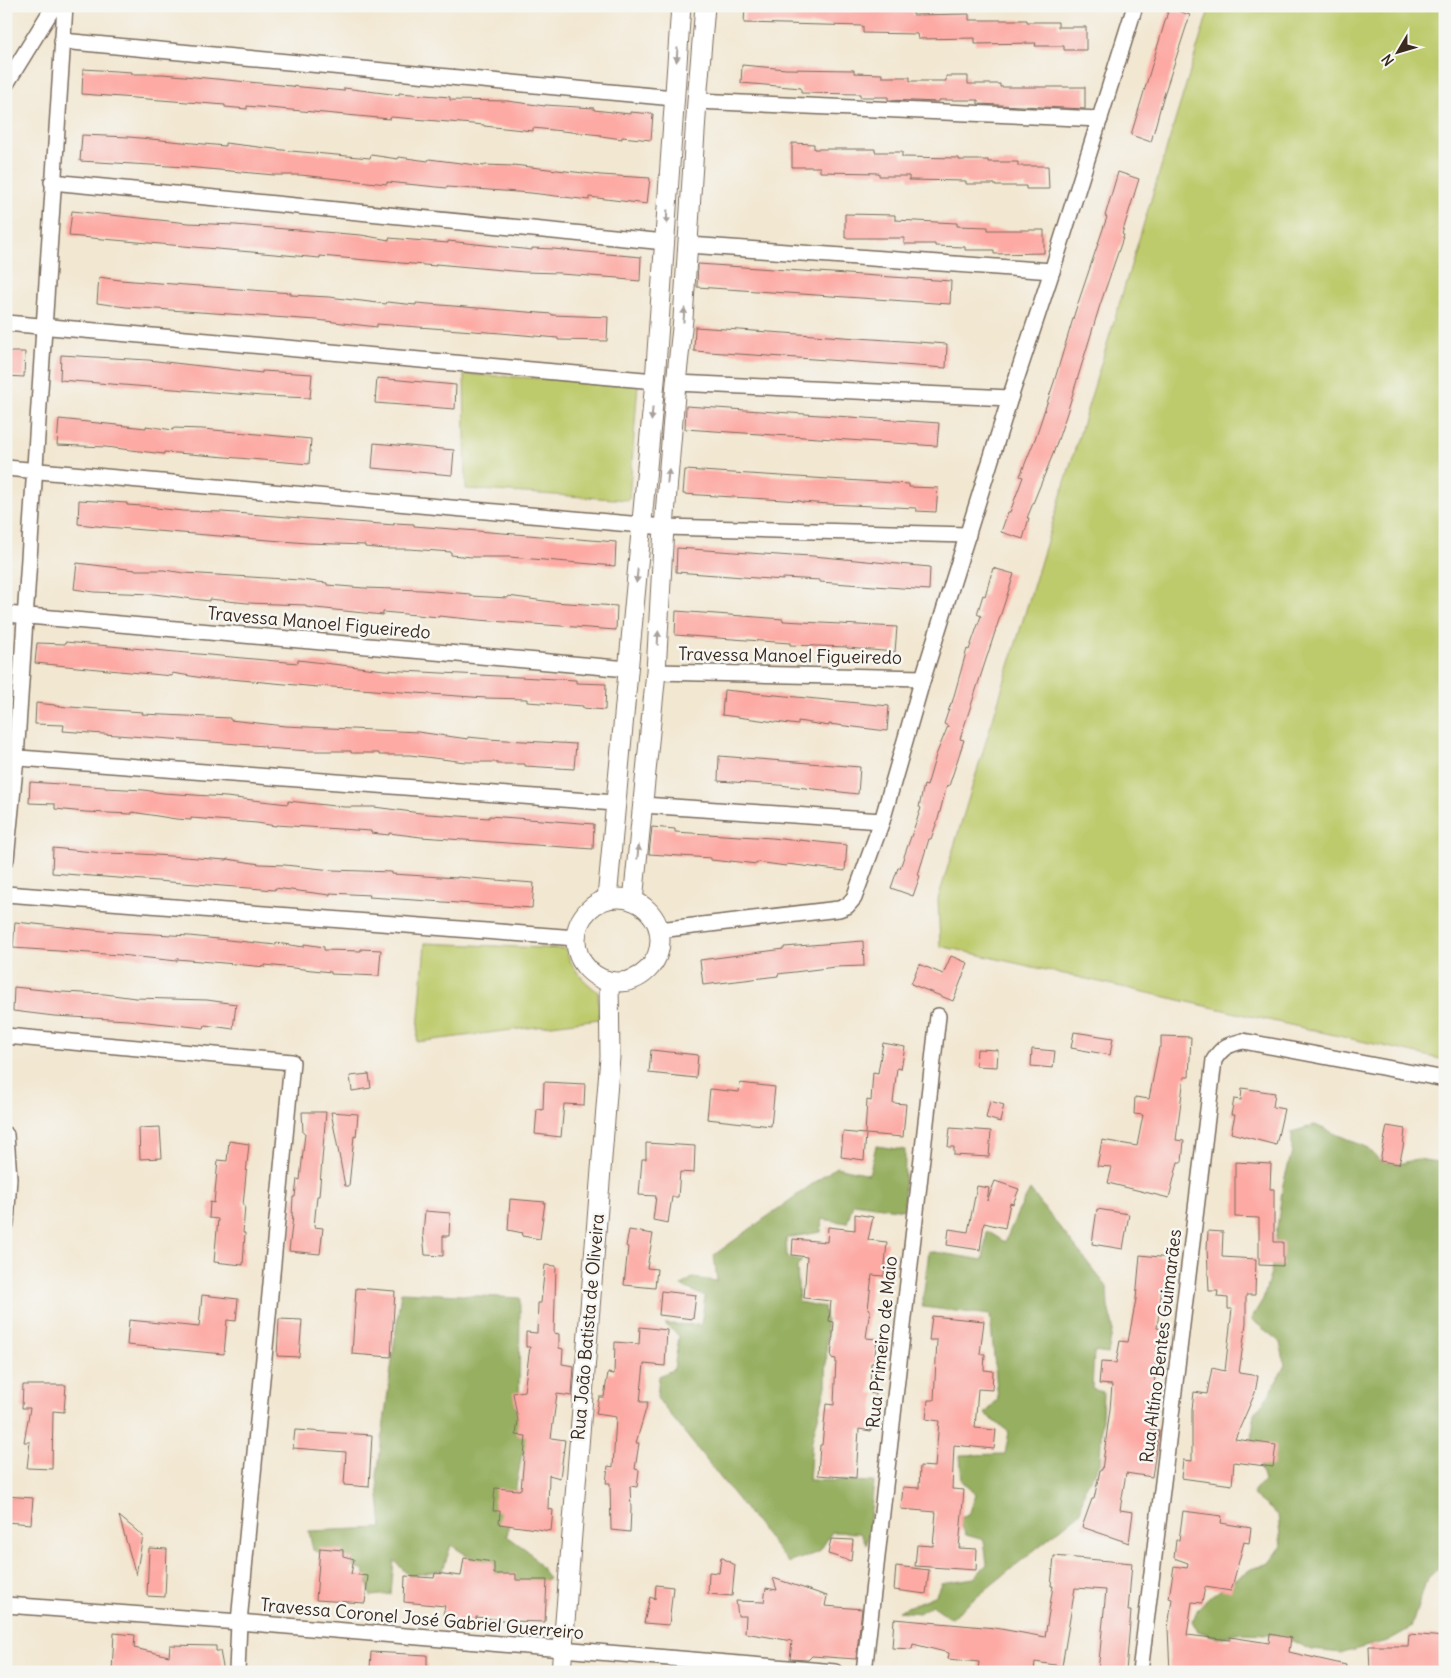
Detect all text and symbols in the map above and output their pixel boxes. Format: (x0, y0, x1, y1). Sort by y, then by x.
north arrow (1374, 28, 1424, 78)
one-way arrow (673, 47, 681, 63)
text: N (1378, 51, 1398, 69)
one-way arrow (662, 209, 670, 225)
one-way arrow (680, 306, 688, 322)
one-way arrow (648, 406, 656, 422)
one-way arrow (664, 468, 672, 484)
one-way arrow (633, 568, 641, 584)
street label: Travessa Manoel Figueiredo (207, 601, 432, 644)
one-way arrow (654, 630, 662, 646)
street label: Travessa Manoel Figueiredo (678, 642, 902, 669)
one-way arrow (634, 844, 642, 860)
street label: Rua João Batista de Oliveira (566, 1213, 609, 1441)
street label: Rua Altíno Bentes Guimarães (1135, 1228, 1186, 1464)
street label: Rua Primeiro de Maio (861, 1255, 902, 1429)
street label: Travessa Coronel José Gabriel Guerreiro (259, 1593, 585, 1644)

